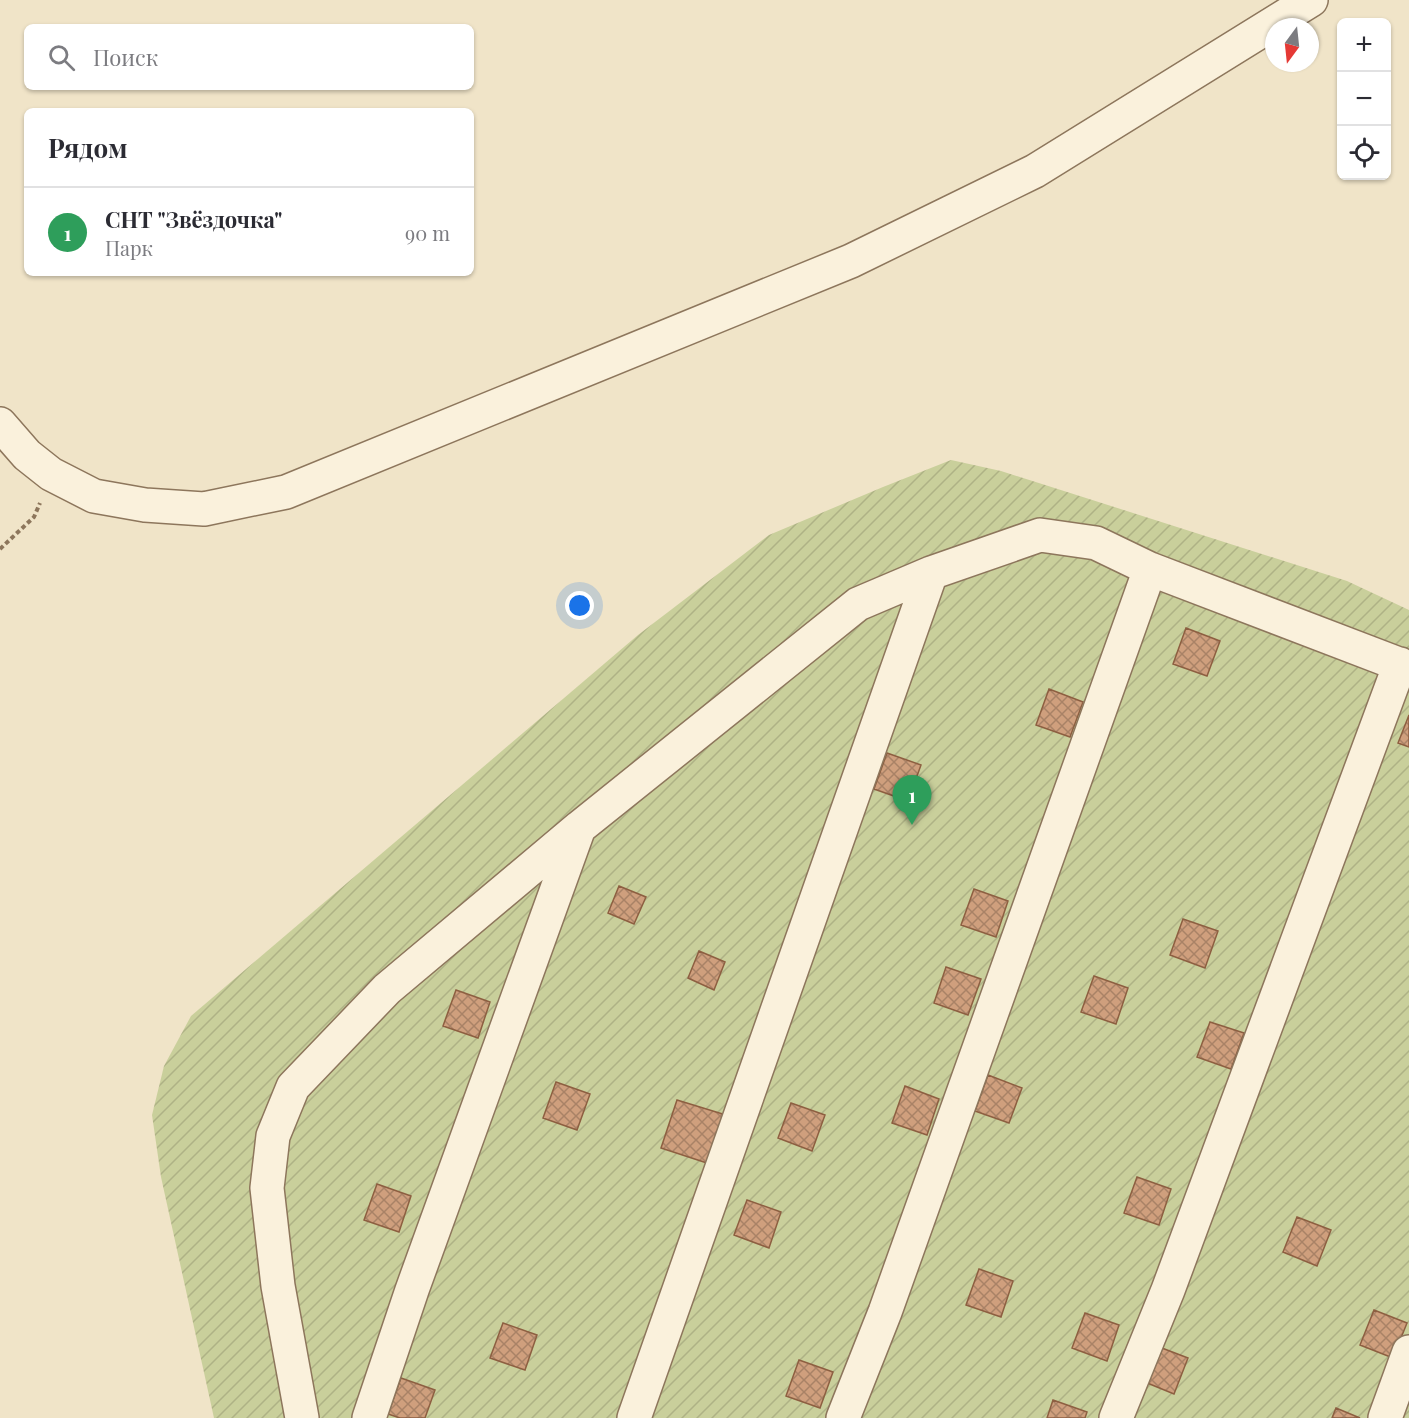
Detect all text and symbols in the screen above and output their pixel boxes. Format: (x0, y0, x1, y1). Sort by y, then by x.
north arrow (1265, 18, 1319, 72)
map controls (1337, 18, 1391, 180)
button: + (1337, 18, 1391, 72)
search box (24, 24, 474, 90)
icon: search (45, 41, 78, 74)
text: Поиск (93, 42, 158, 72)
button: − (1337, 72, 1391, 126)
button: locate (1337, 126, 1391, 180)
text: Рядом (48, 130, 127, 165)
text: СНТ "Звёздочка" (105, 204, 282, 234)
text: 1 (64, 219, 71, 246)
text: 90 m (405, 219, 450, 246)
text: Парк (105, 234, 153, 261)
your location (565, 591, 594, 620)
pin: 1 (892, 776, 932, 825)

